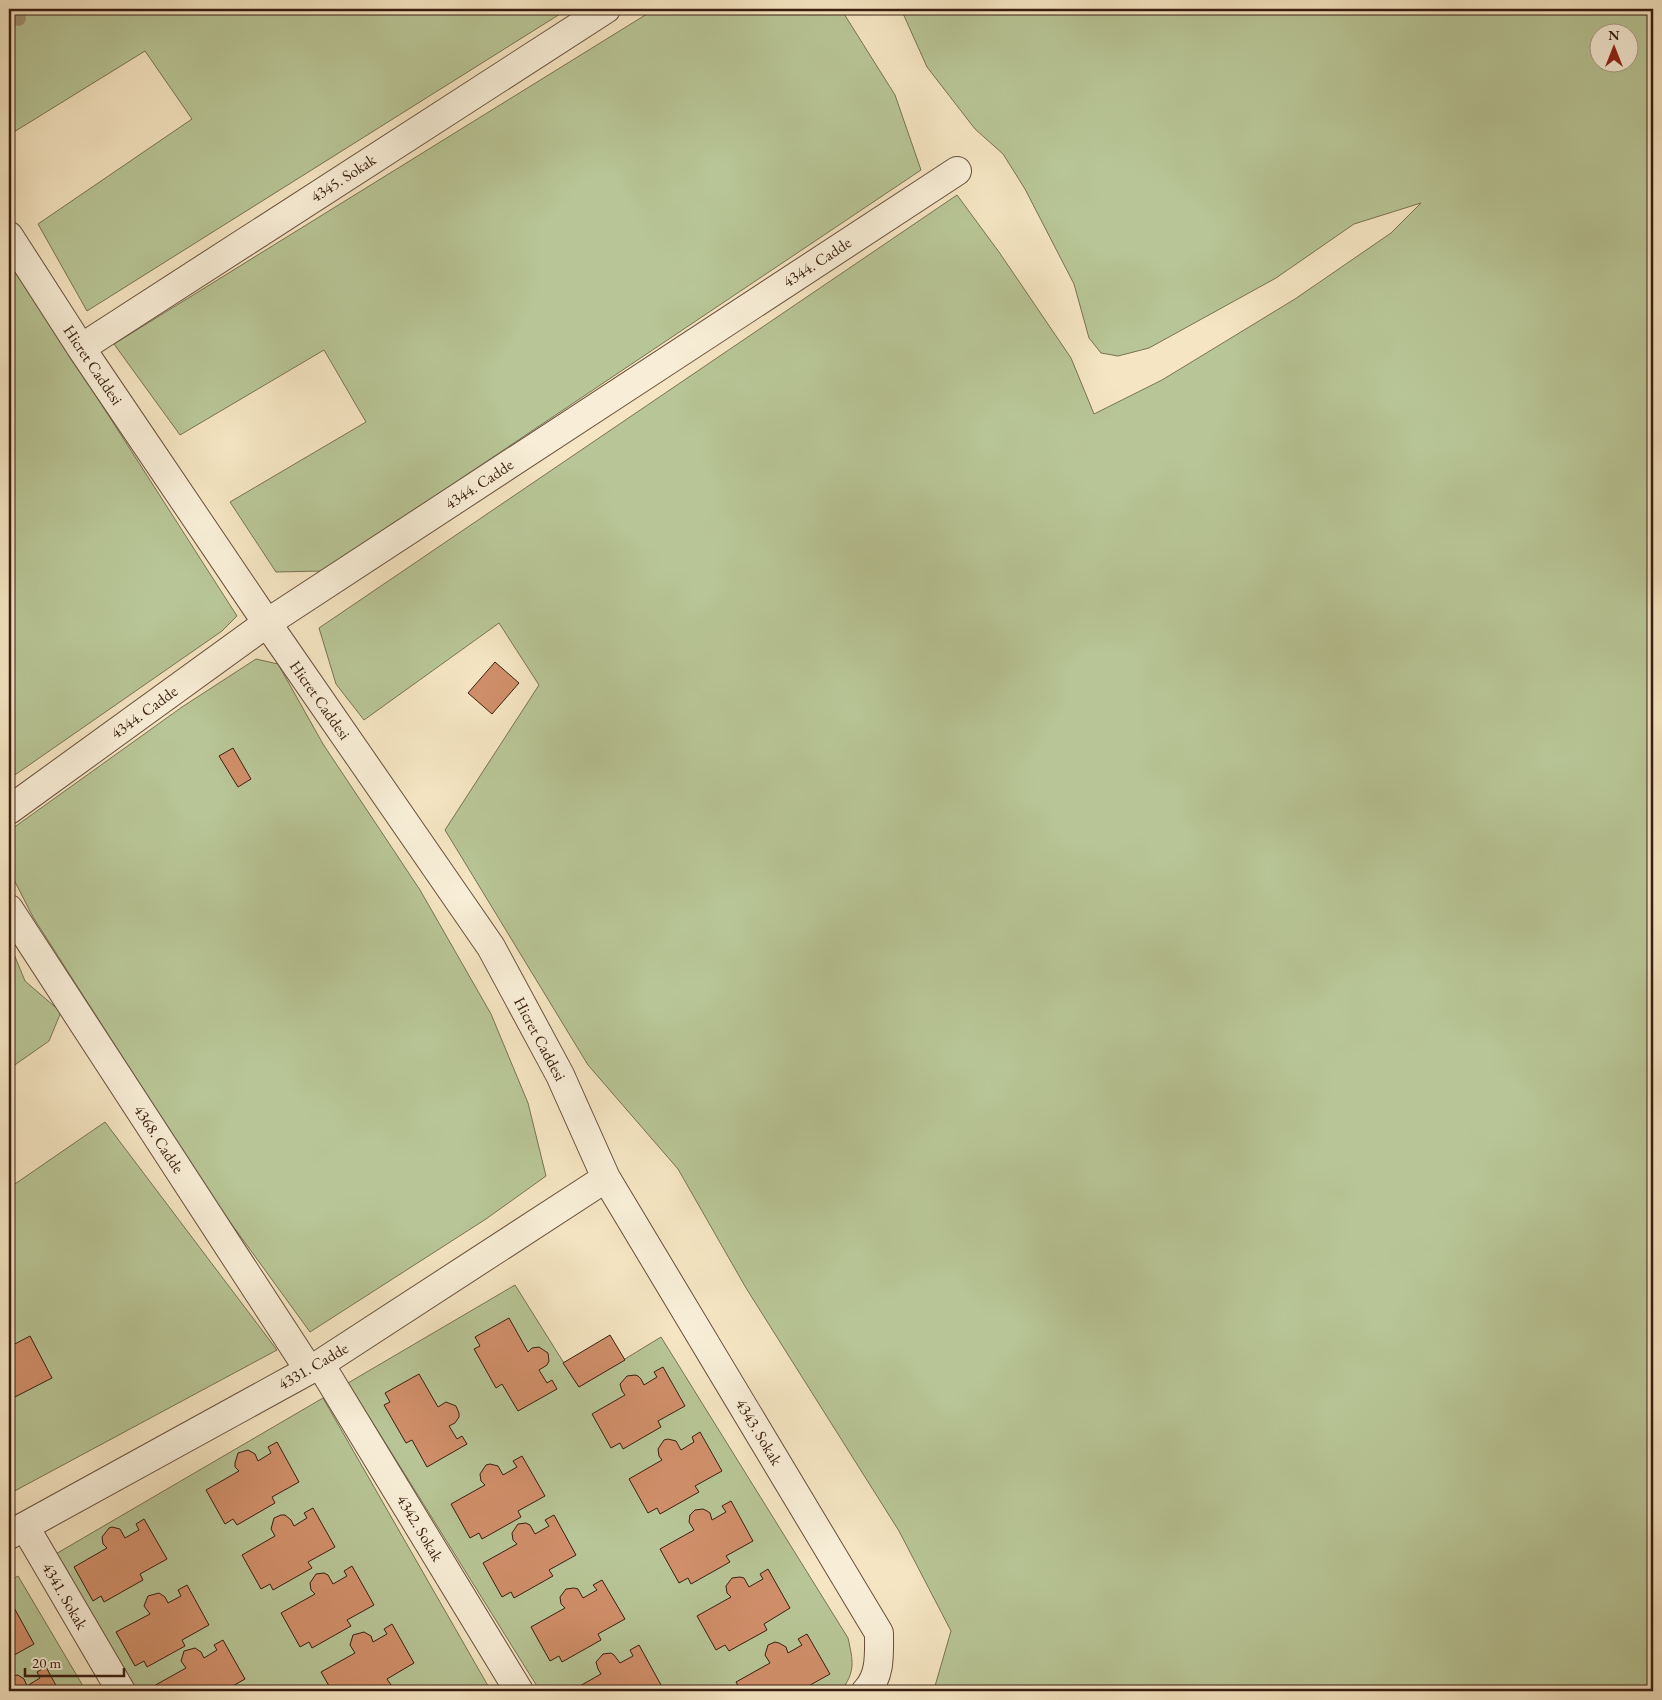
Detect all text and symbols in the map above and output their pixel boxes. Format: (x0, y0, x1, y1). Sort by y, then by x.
north arrow (1590, 22, 1640, 72)
text: N (1608, 26, 1620, 44)
street label: 4345. Sokak (306, 149, 380, 207)
street label: 4344. Cadde (779, 232, 855, 292)
street label: Hicret Caddesi (59, 321, 128, 409)
street label: 4344. Cadde (441, 454, 517, 514)
street label: Hicret Caddesi (285, 656, 355, 744)
street label: 4344. Cadde (106, 681, 182, 743)
street label: Hicret Caddesi (509, 993, 571, 1085)
street label: 4368. Cadde (129, 1101, 189, 1177)
street label: 4331. Cadde (274, 1337, 352, 1395)
street label: 4343. Sokak (731, 1395, 787, 1470)
street label: 4342. Sokak (392, 1491, 448, 1566)
street label: 4341. Sokak (37, 1559, 93, 1634)
scale bar (25, 1645, 124, 1677)
text: 20 m (32, 1653, 61, 1672)

